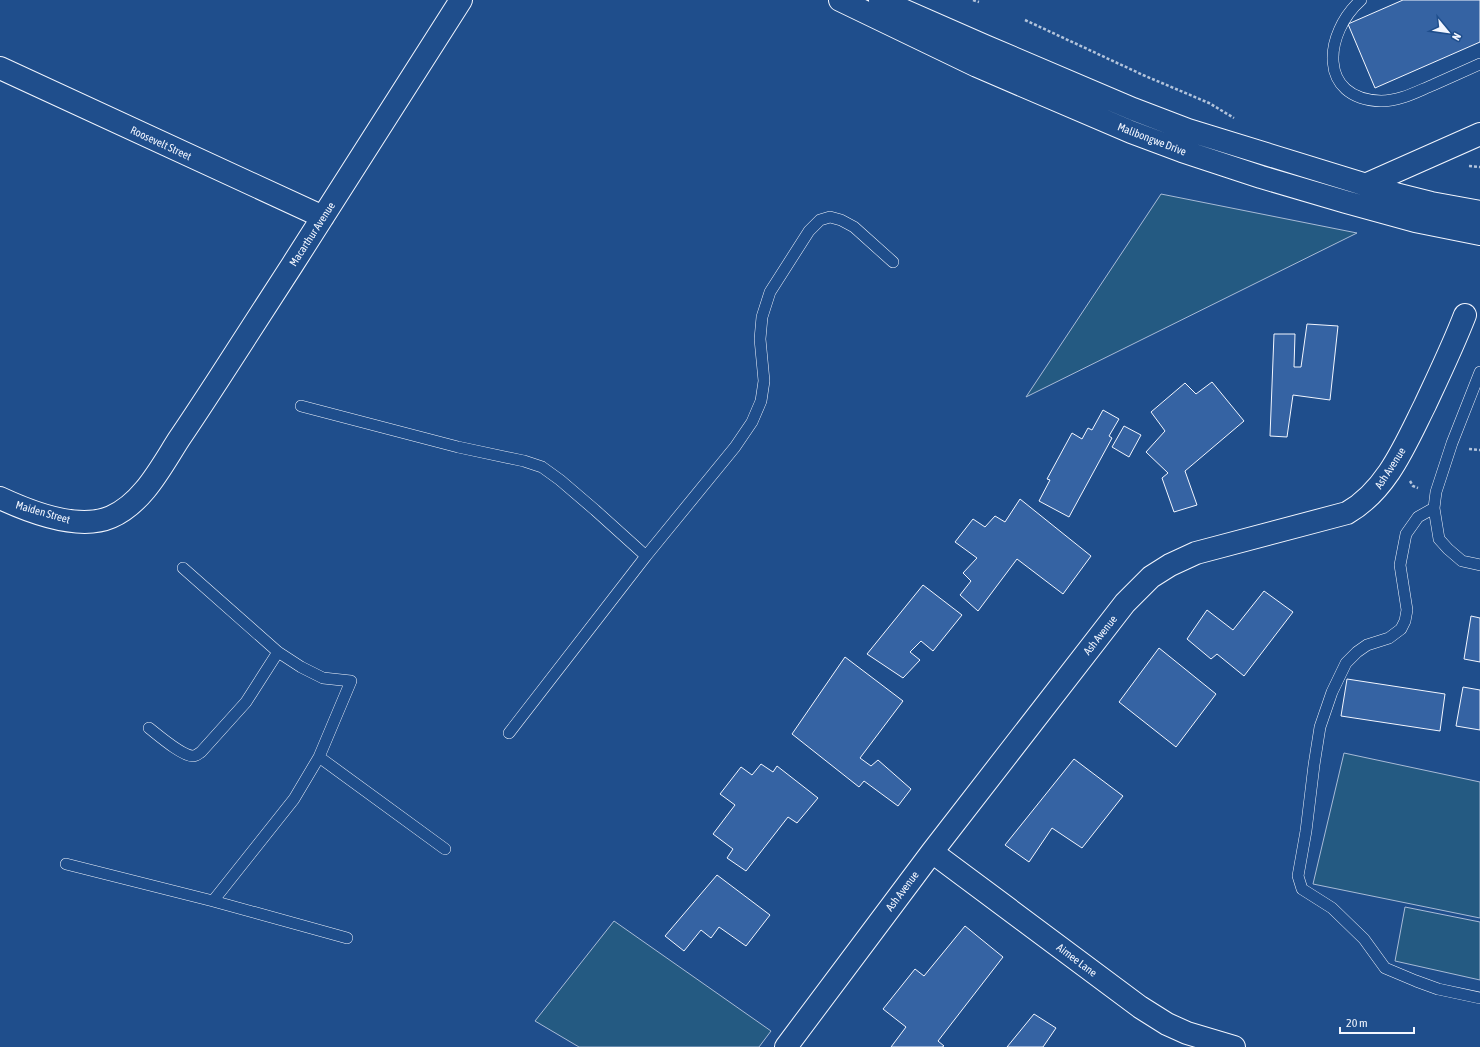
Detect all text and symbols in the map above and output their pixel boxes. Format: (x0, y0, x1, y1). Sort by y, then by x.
north arrow (1428, 12, 1468, 52)
text: N (1450, 31, 1464, 43)
street label: Malibongwe Drive (1116, 120, 1188, 158)
street label: Roosevelt Street (129, 124, 193, 162)
street label: Macarthur Avenue (287, 200, 337, 268)
street label: Ash Avenue (1372, 445, 1408, 491)
street label: Maiden Street (14, 498, 72, 526)
street label: Ash Avenue (1081, 613, 1119, 657)
street label: Ash Avenue (883, 869, 921, 913)
street label: Aimee Lane (1055, 941, 1099, 979)
scale bar (1340, 1009, 1414, 1035)
text: 20 m (1346, 1016, 1368, 1030)

